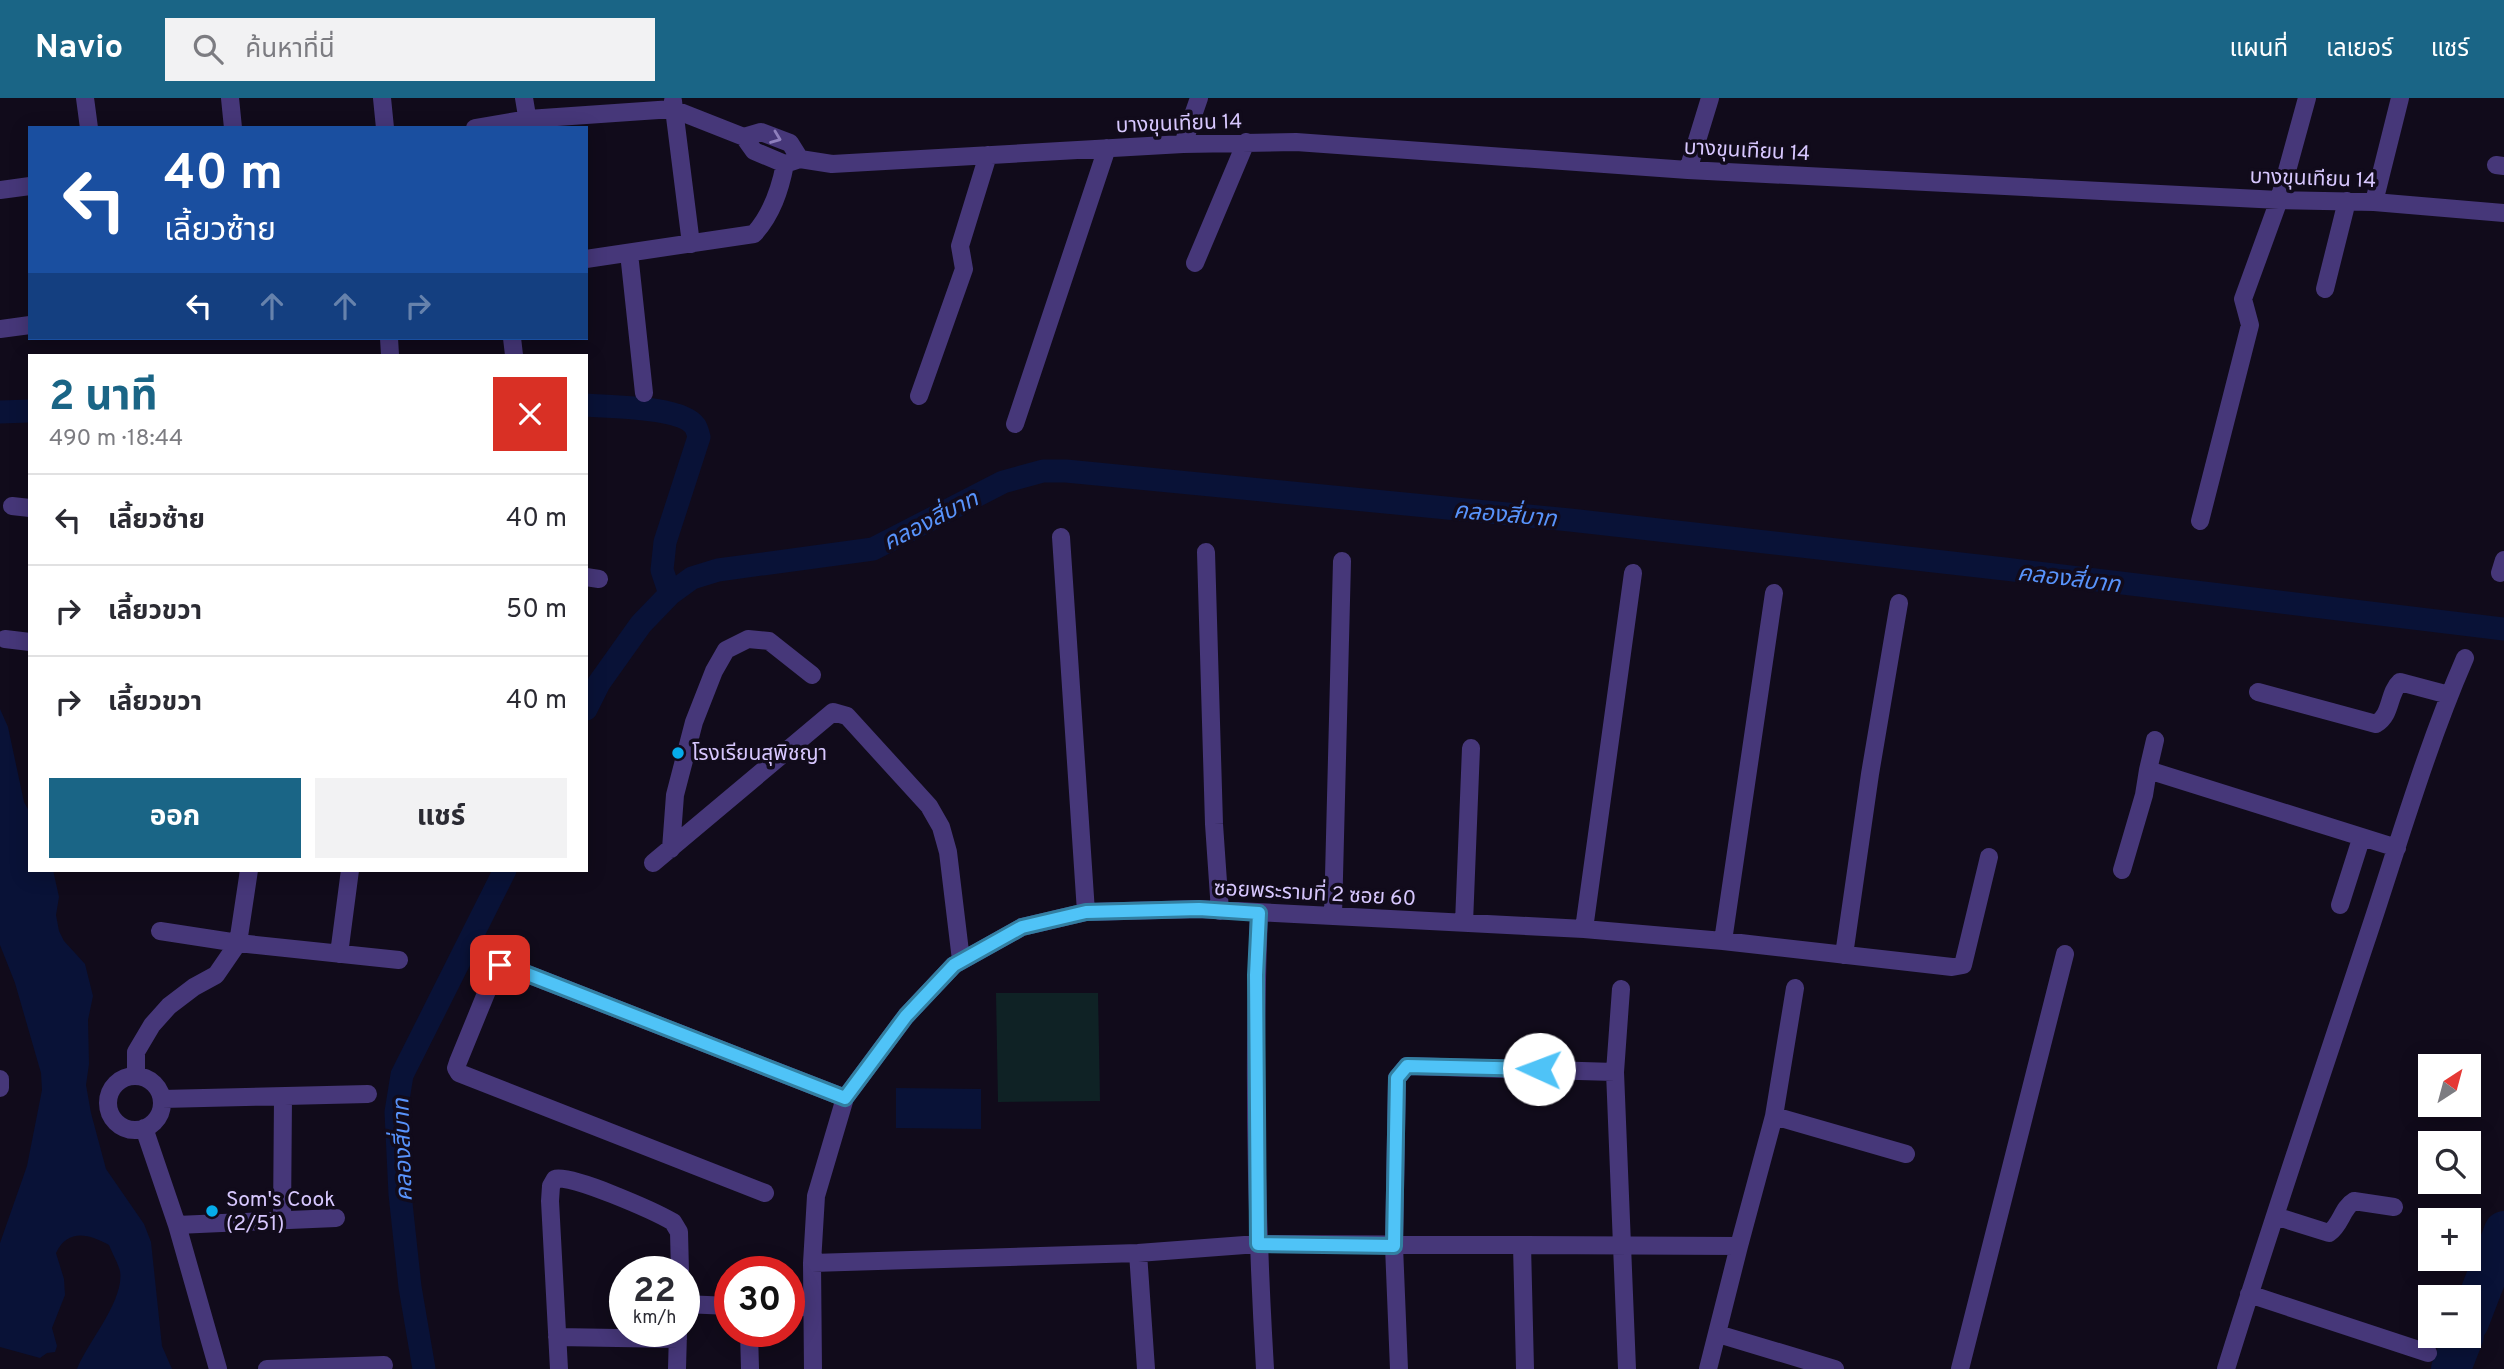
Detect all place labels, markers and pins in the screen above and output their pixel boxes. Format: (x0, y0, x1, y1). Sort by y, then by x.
place label: โรงเรียนสุพิชญา (692, 741, 827, 768)
marker: โรงเรียนสุพิชญา (670, 745, 686, 761)
pin (470, 935, 530, 995)
place label: Som's Cook (2/51) (226, 1187, 336, 1238)
marker: Som's Cook (2/51) (204, 1203, 220, 1219)

